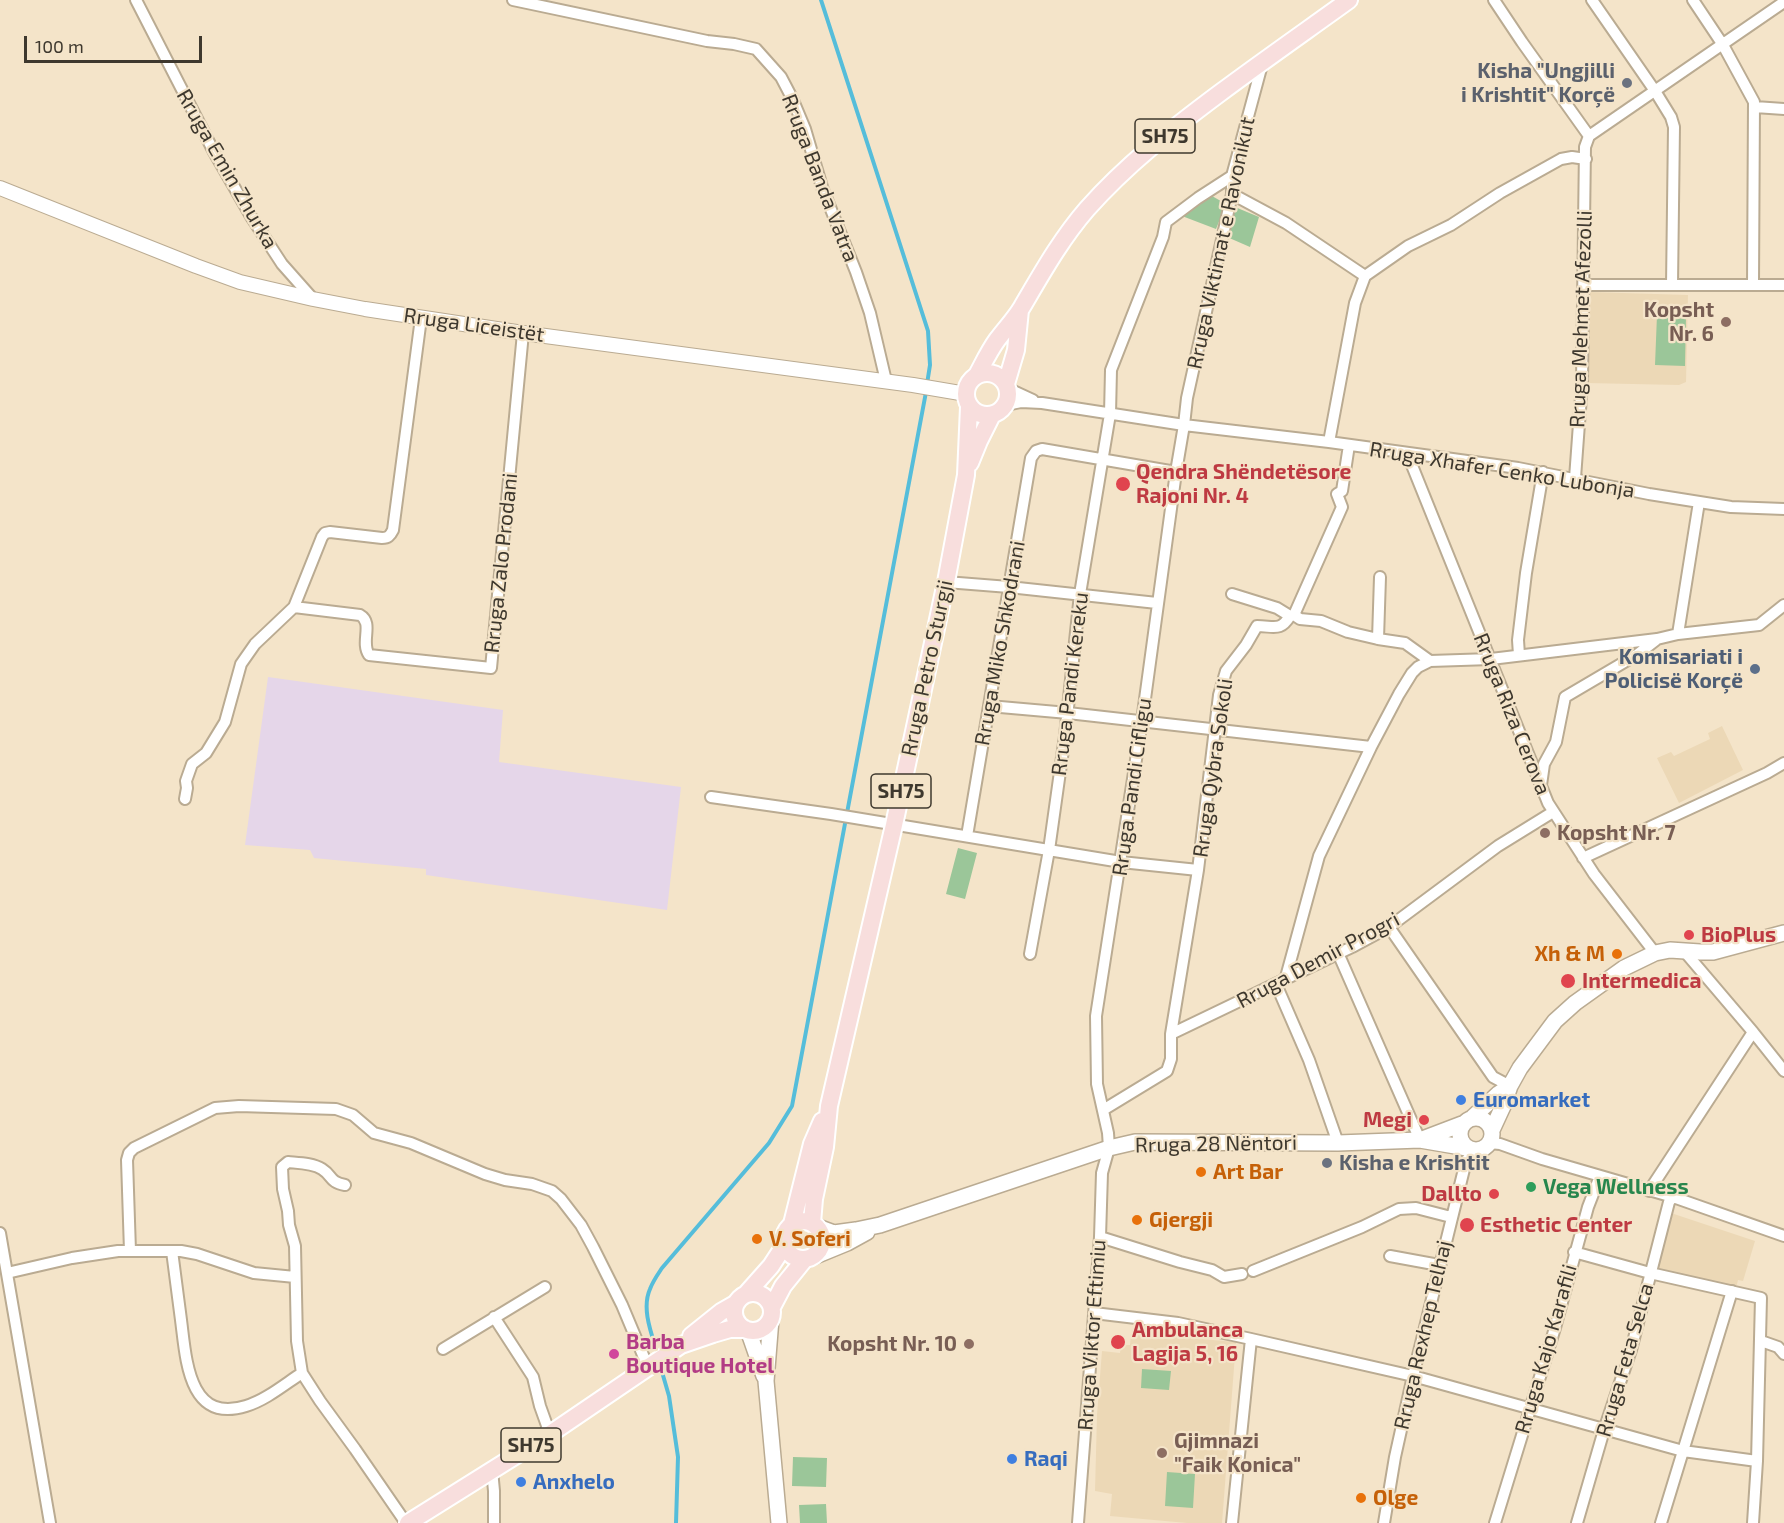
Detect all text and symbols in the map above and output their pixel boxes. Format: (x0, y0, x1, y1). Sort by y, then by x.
scale bar (27, 24, 206, 62)
text: 100 m (35, 35, 84, 57)
place label: Kisha "Ungjilli i Krishtit" Korçë (1461, 58, 1615, 108)
marker: Kisha "Ungjilli i Krishtit" Korçë (1620, 76, 1634, 90)
street label: Rruga Emin Zhurka (171, 85, 283, 253)
street label: Rruga Banda Vatra (776, 90, 864, 266)
street label: Rruga Viktimat e Ravonikut (1182, 115, 1260, 371)
road number: SH75 (1135, 119, 1195, 153)
street label: Rruga Mehmet Afezolli (1565, 210, 1597, 428)
place label: Kopsht Nr. 6 (1644, 297, 1714, 347)
street label: Rruga Liceistët (402, 303, 546, 347)
marker: Kopsht Nr. 6 (1719, 315, 1733, 329)
street label: Rruga Xhafer Cenko Lubonja (1368, 437, 1636, 503)
place label: Qendra Shëndetësore Rajoni Nr. 4 (1136, 459, 1351, 509)
street label: Rruga Zalo Prodani (479, 472, 523, 654)
marker: Qendra Shëndetësore Rajoni Nr. 4 (1114, 475, 1132, 493)
street label: Rruga Miko Shkodrani (970, 539, 1030, 747)
street label: Rruga Petro Sturgji (896, 578, 958, 758)
street label: Rruga Pandi Kereku (1046, 591, 1094, 777)
street label: Rruga Riza Cerova (1468, 630, 1556, 798)
place label: Komisariati i Policisë Korçë (1604, 644, 1743, 694)
marker: Komisariati i Policisë Korçë (1748, 662, 1762, 676)
street label: Rruga Qybra Sokoli (1188, 677, 1238, 859)
street label: Rruga Pandi Cifligu (1107, 696, 1157, 878)
road number: SH75 (871, 774, 931, 808)
place label: Kopsht Nr. 7 (1557, 820, 1676, 846)
marker: Kopsht Nr. 7 (1538, 826, 1552, 840)
street label: Rruga Demir Progri (1232, 906, 1404, 1014)
place label: BioPlus (1701, 922, 1776, 948)
marker: BioPlus (1682, 928, 1696, 942)
place label: Xh & M (1534, 941, 1605, 967)
marker: Xh & M (1610, 947, 1624, 961)
place label: Intermedica (1582, 968, 1702, 994)
marker: Intermedica (1559, 972, 1577, 990)
place label: Euromarket (1473, 1087, 1590, 1113)
marker: Euromarket (1454, 1093, 1468, 1107)
place label: Megi (1363, 1107, 1412, 1133)
marker: Megi (1417, 1113, 1431, 1127)
street label: Rruga 28 Nëntori (1135, 1130, 1297, 1158)
place label: Kisha e Krishtit (1339, 1150, 1490, 1176)
marker: Kisha e Krishtit (1320, 1156, 1334, 1170)
place label: Art Bar (1213, 1159, 1283, 1185)
marker: Art Bar (1194, 1165, 1208, 1179)
place label: Vega Wellness (1543, 1174, 1689, 1200)
marker: Vega Wellness (1524, 1180, 1538, 1194)
place label: Dallto (1421, 1181, 1482, 1207)
marker: Dallto (1487, 1187, 1501, 1201)
place label: Gjergji (1149, 1207, 1213, 1233)
place label: Esthetic Center (1480, 1212, 1632, 1238)
marker: Gjergji (1130, 1213, 1144, 1227)
marker: Esthetic Center (1458, 1216, 1476, 1234)
place label: V. Soferi (769, 1226, 851, 1252)
marker: V. Soferi (750, 1232, 764, 1246)
street label: Rruga Rexhep Telhaj (1389, 1238, 1457, 1432)
street label: Rruga Viktor Eftimiu (1073, 1239, 1111, 1431)
street label: Rruga Kajo Karafili (1510, 1261, 1582, 1437)
street label: Rruga Feta Selca (1591, 1280, 1659, 1440)
place label: Ambulanca Lagija 5, 16 (1132, 1317, 1243, 1367)
place label: Barba Boutique Hotel (626, 1329, 774, 1379)
place label: Kopsht Nr. 10 (827, 1331, 957, 1357)
marker: Ambulanca Lagija 5, 16 (1109, 1333, 1127, 1351)
marker: Kopsht Nr. 10 (962, 1337, 976, 1351)
marker: Barba Boutique Hotel (607, 1347, 621, 1361)
road number: SH75 (501, 1428, 561, 1462)
place label: Gjimnazi "Faik Konica" (1174, 1428, 1301, 1478)
place label: Raqi (1024, 1446, 1068, 1472)
marker: Gjimnazi "Faik Konica" (1155, 1446, 1169, 1460)
marker: Raqi (1005, 1452, 1019, 1466)
place label: Anxhelo (533, 1469, 615, 1495)
marker: Anxhelo (514, 1475, 528, 1489)
place label: Olge (1373, 1485, 1418, 1511)
marker: Olge (1354, 1491, 1368, 1505)

